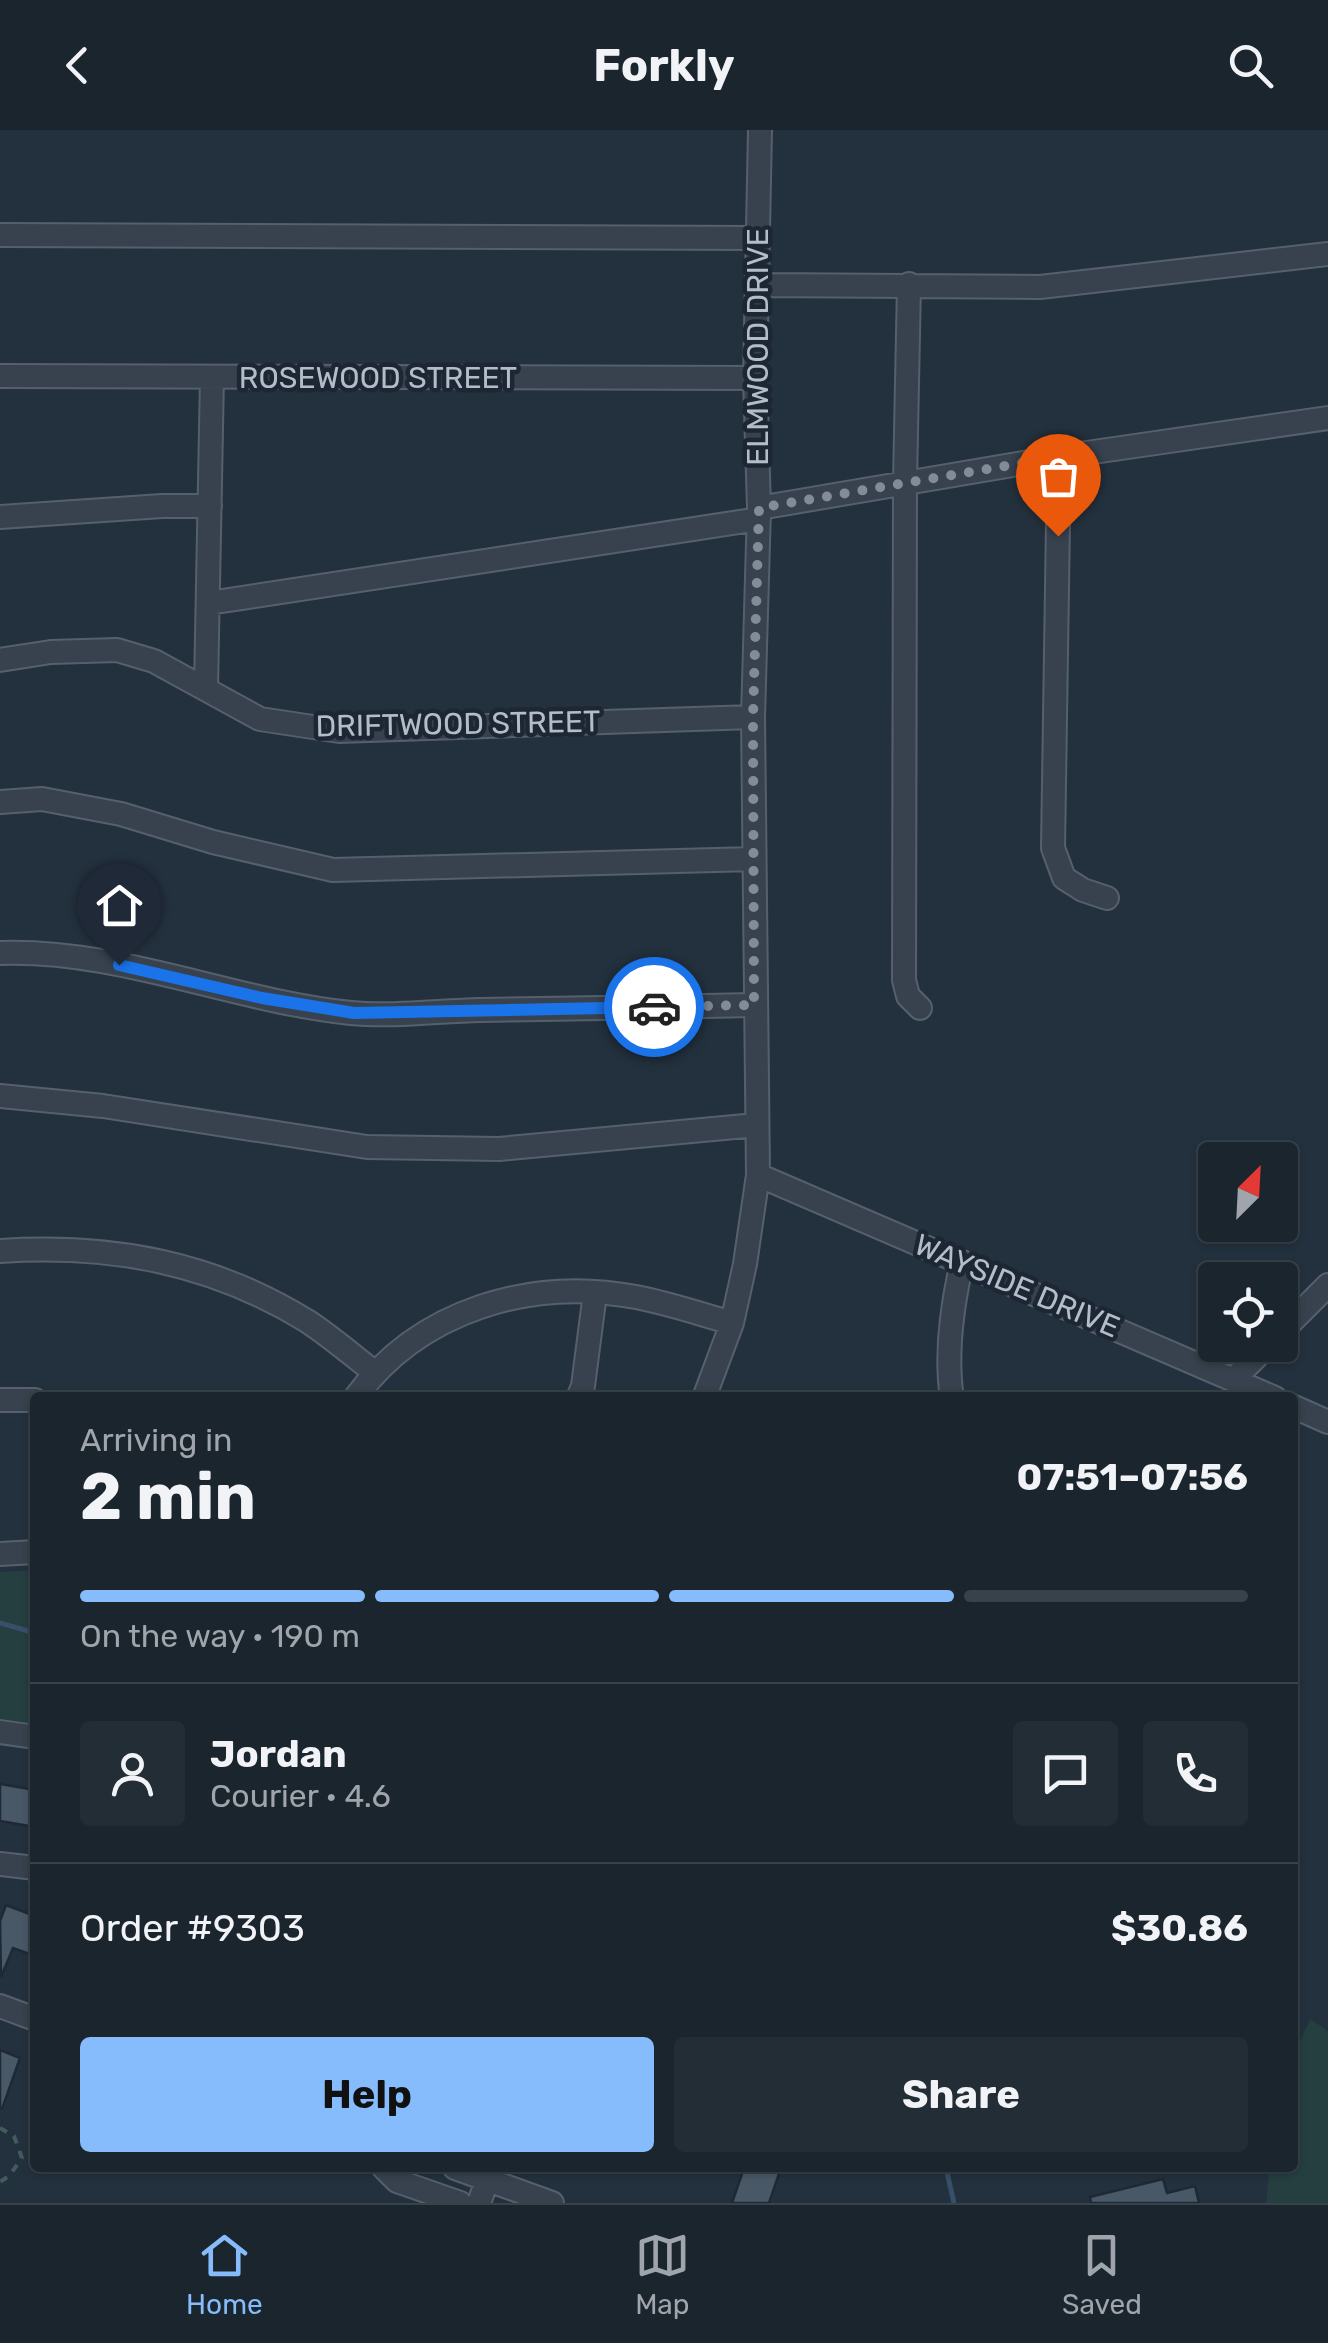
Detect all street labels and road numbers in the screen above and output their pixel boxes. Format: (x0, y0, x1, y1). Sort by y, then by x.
street label: ELMWOOD DRIVE (740, 228, 776, 466)
street label: ROSEWOOD STREET (239, 360, 517, 396)
street label: DRIFTWOOD STREET (315, 704, 601, 744)
street label: WAYSIDE DRIVE (909, 1227, 1125, 1345)

